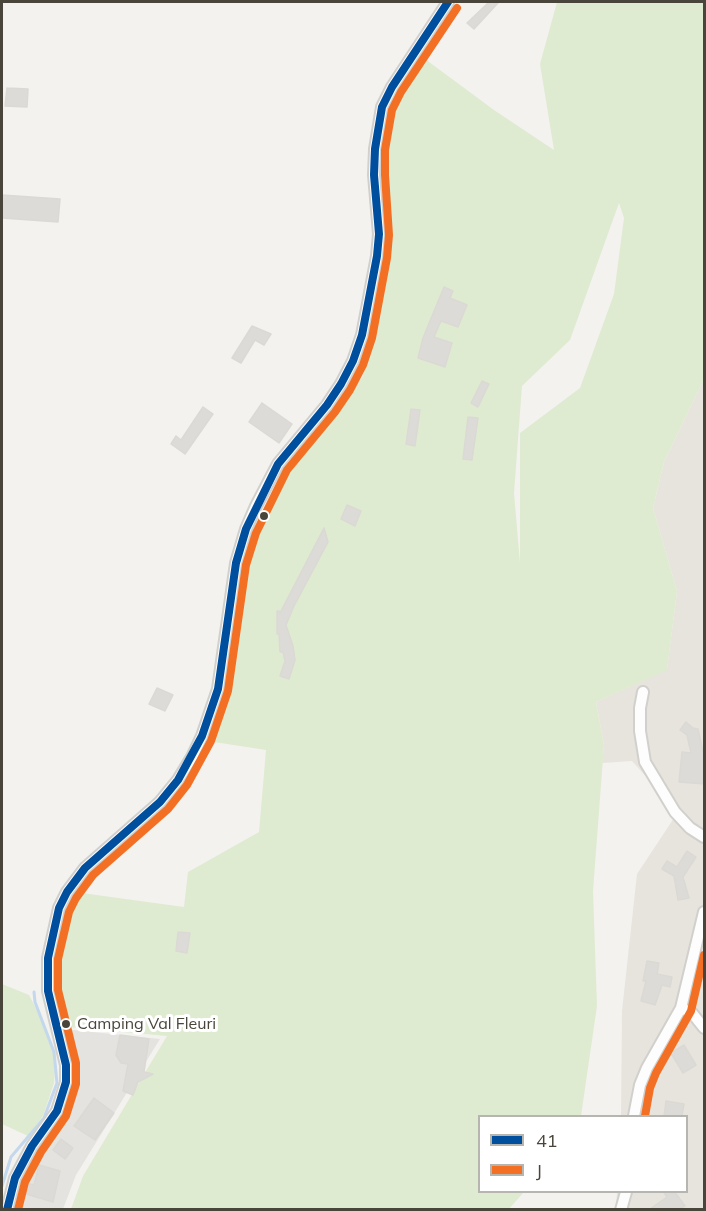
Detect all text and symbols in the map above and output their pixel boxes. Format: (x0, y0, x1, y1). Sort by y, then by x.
unlabelled marker (258, 510, 270, 522)
place label: Camping Val Fleuri (77, 1014, 216, 1034)
marker: Camping Val Fleuri (60, 1018, 72, 1030)
legend (478, 1115, 688, 1193)
text: 41 (536, 1129, 558, 1152)
text: J (536, 1159, 542, 1182)

